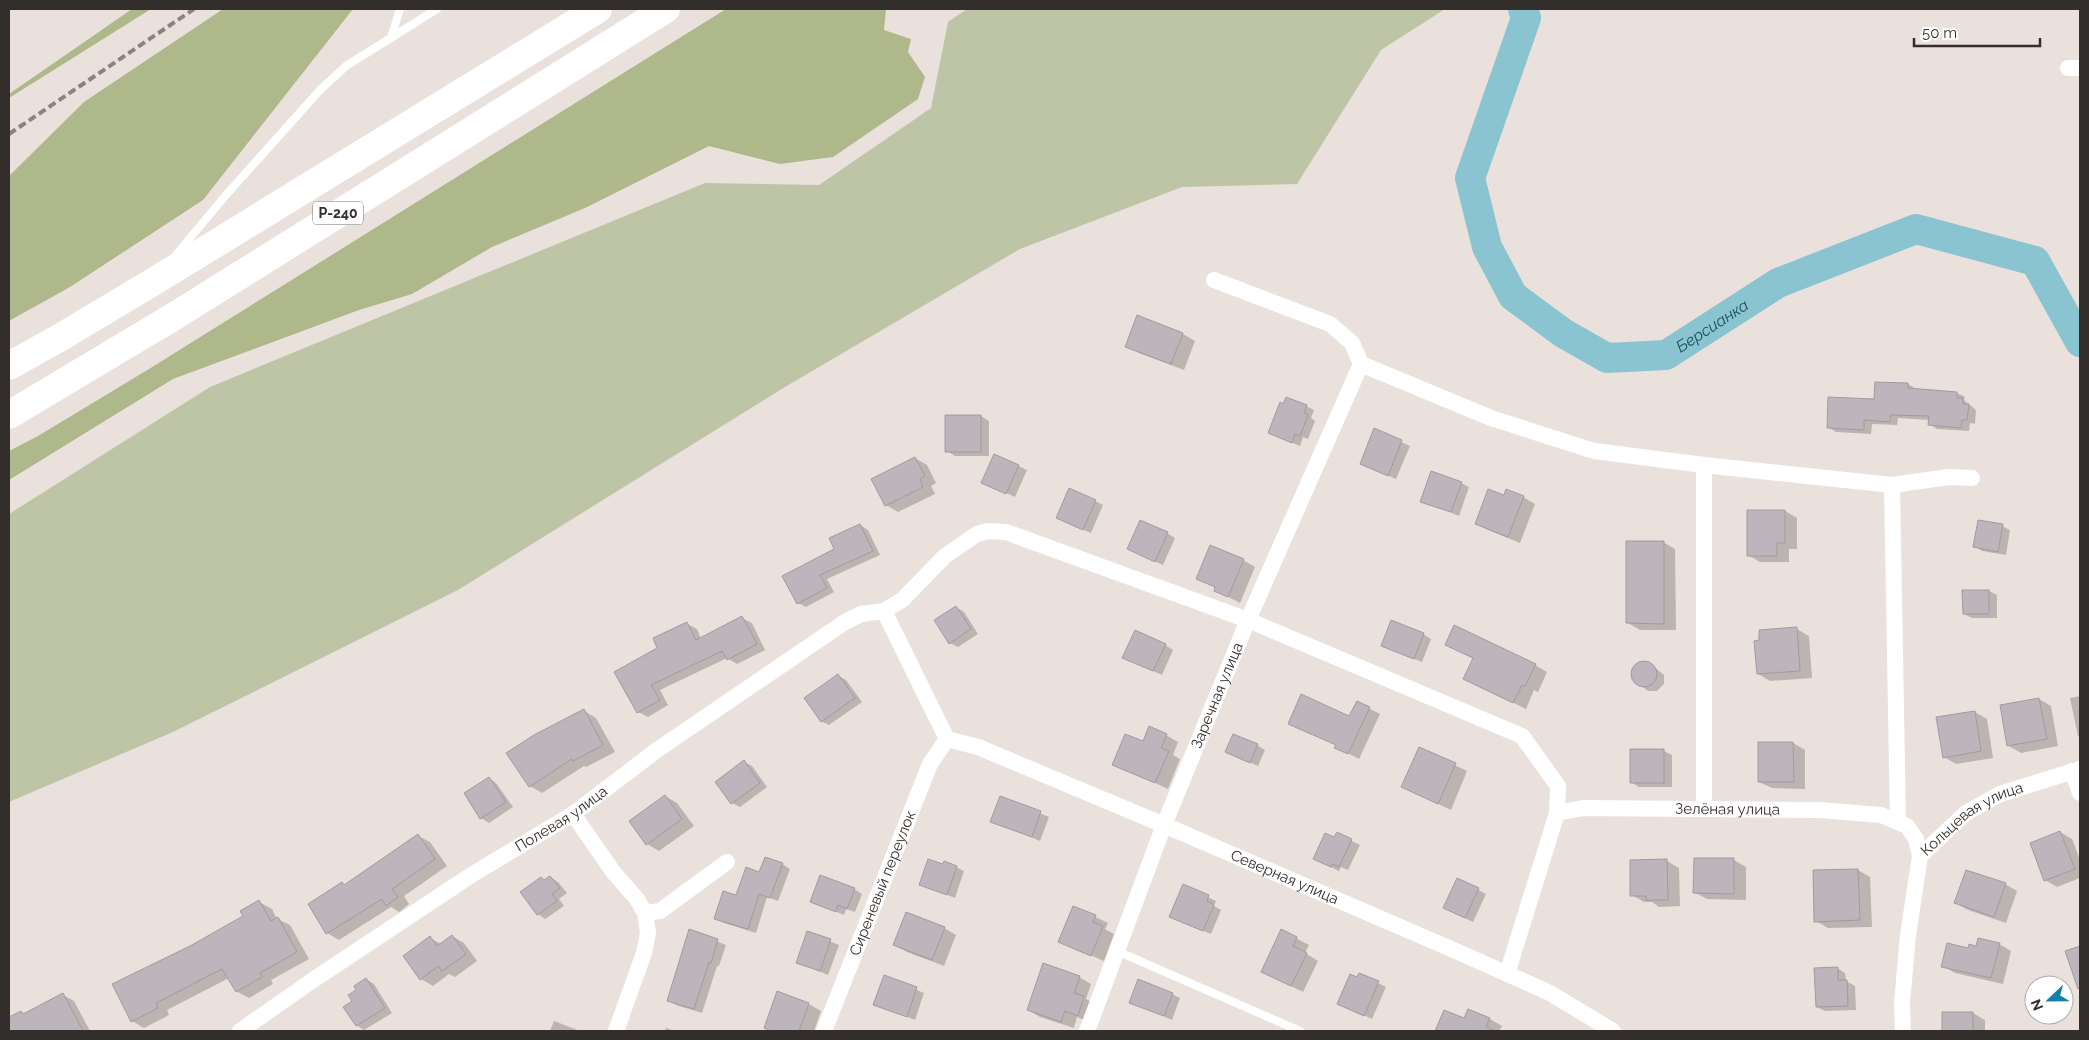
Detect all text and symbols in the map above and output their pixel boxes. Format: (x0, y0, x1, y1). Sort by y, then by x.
scale bar (1914, 15, 2040, 47)
text: 50 m (1922, 24, 1957, 42)
road number: Р-240 (313, 202, 363, 224)
water label: Берсианка (1672, 295, 1752, 356)
street label: Заречная улица (1187, 640, 1247, 751)
street label: Кольцевая улица (1917, 778, 2025, 860)
street label: Полевая улица (512, 782, 611, 856)
street label: Зелёная улица (1675, 800, 1780, 819)
street label: Сиреневый переулок (846, 808, 920, 958)
street label: Северная улица (1228, 846, 1341, 908)
north arrow (2024, 975, 2074, 1025)
text: N (2028, 997, 2046, 1013)

